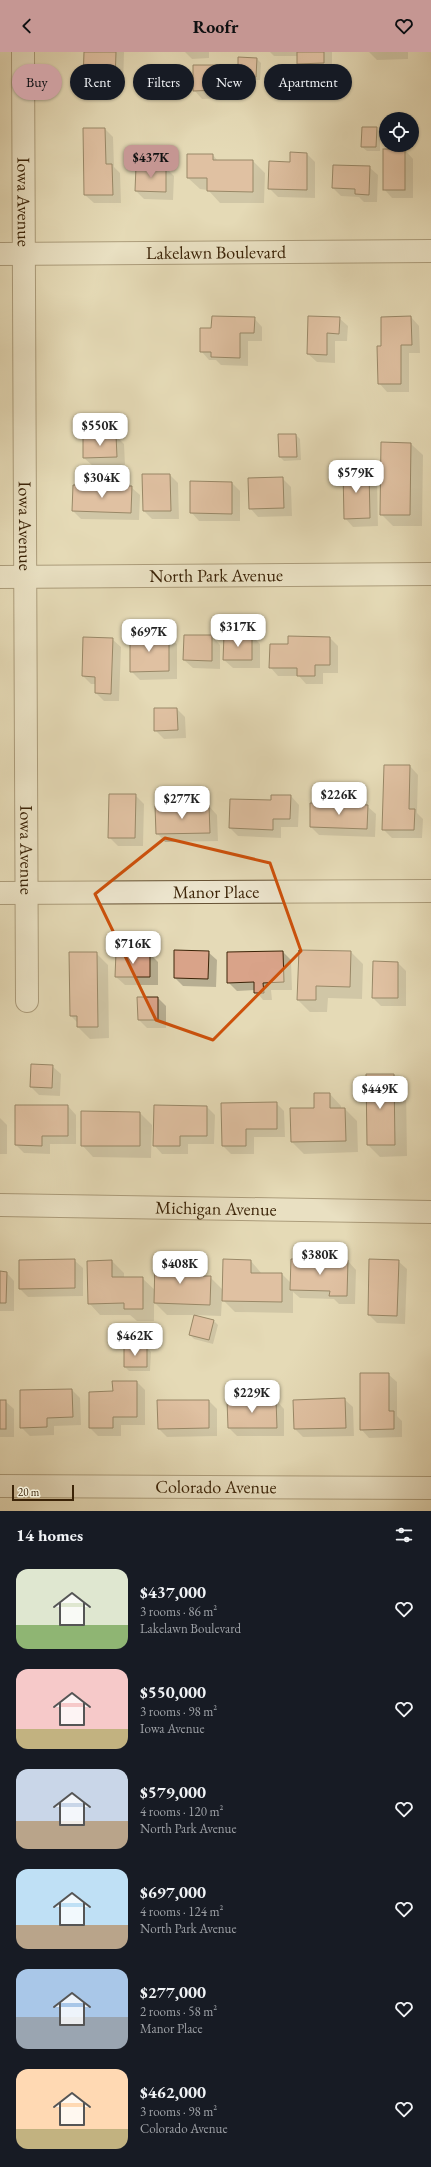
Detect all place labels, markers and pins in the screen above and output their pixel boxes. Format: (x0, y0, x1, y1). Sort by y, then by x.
pin: $437K (123, 145, 179, 179)
pin: $550K (72, 413, 128, 447)
pin: $579K (328, 460, 384, 494)
pin: $304K (74, 465, 130, 499)
pin: $317K (210, 614, 266, 648)
pin: $697K (121, 619, 177, 653)
pin: $226K (311, 782, 367, 816)
pin: $277K (154, 786, 210, 820)
pin: $716K (105, 931, 161, 965)
pin: $449K (352, 1076, 408, 1110)
pin: $380K (292, 1242, 348, 1276)
pin: $408K (152, 1251, 208, 1285)
pin: $462K (107, 1323, 163, 1357)
pin: $229K (224, 1380, 280, 1414)

